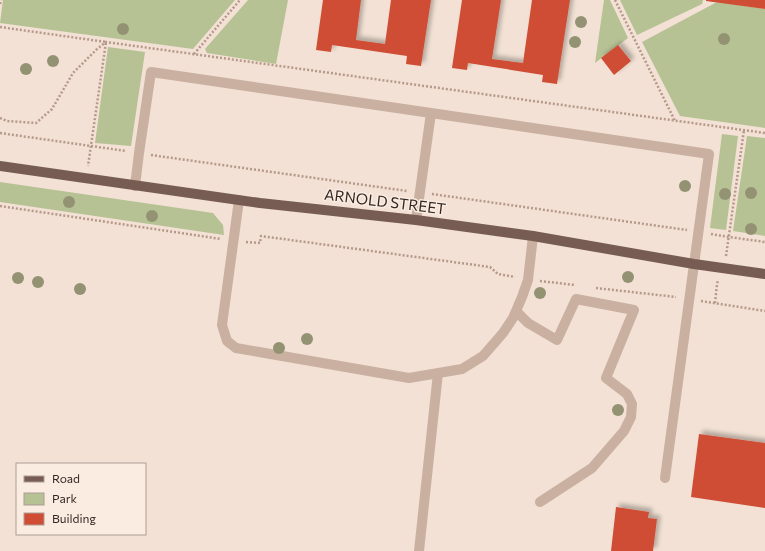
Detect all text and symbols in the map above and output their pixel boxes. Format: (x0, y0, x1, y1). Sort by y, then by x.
street label: ARNOLD STREET (323, 185, 447, 217)
legend (16, 463, 146, 535)
text: Road (52, 471, 80, 485)
text: Park (52, 491, 78, 505)
text: Building (52, 511, 96, 525)

